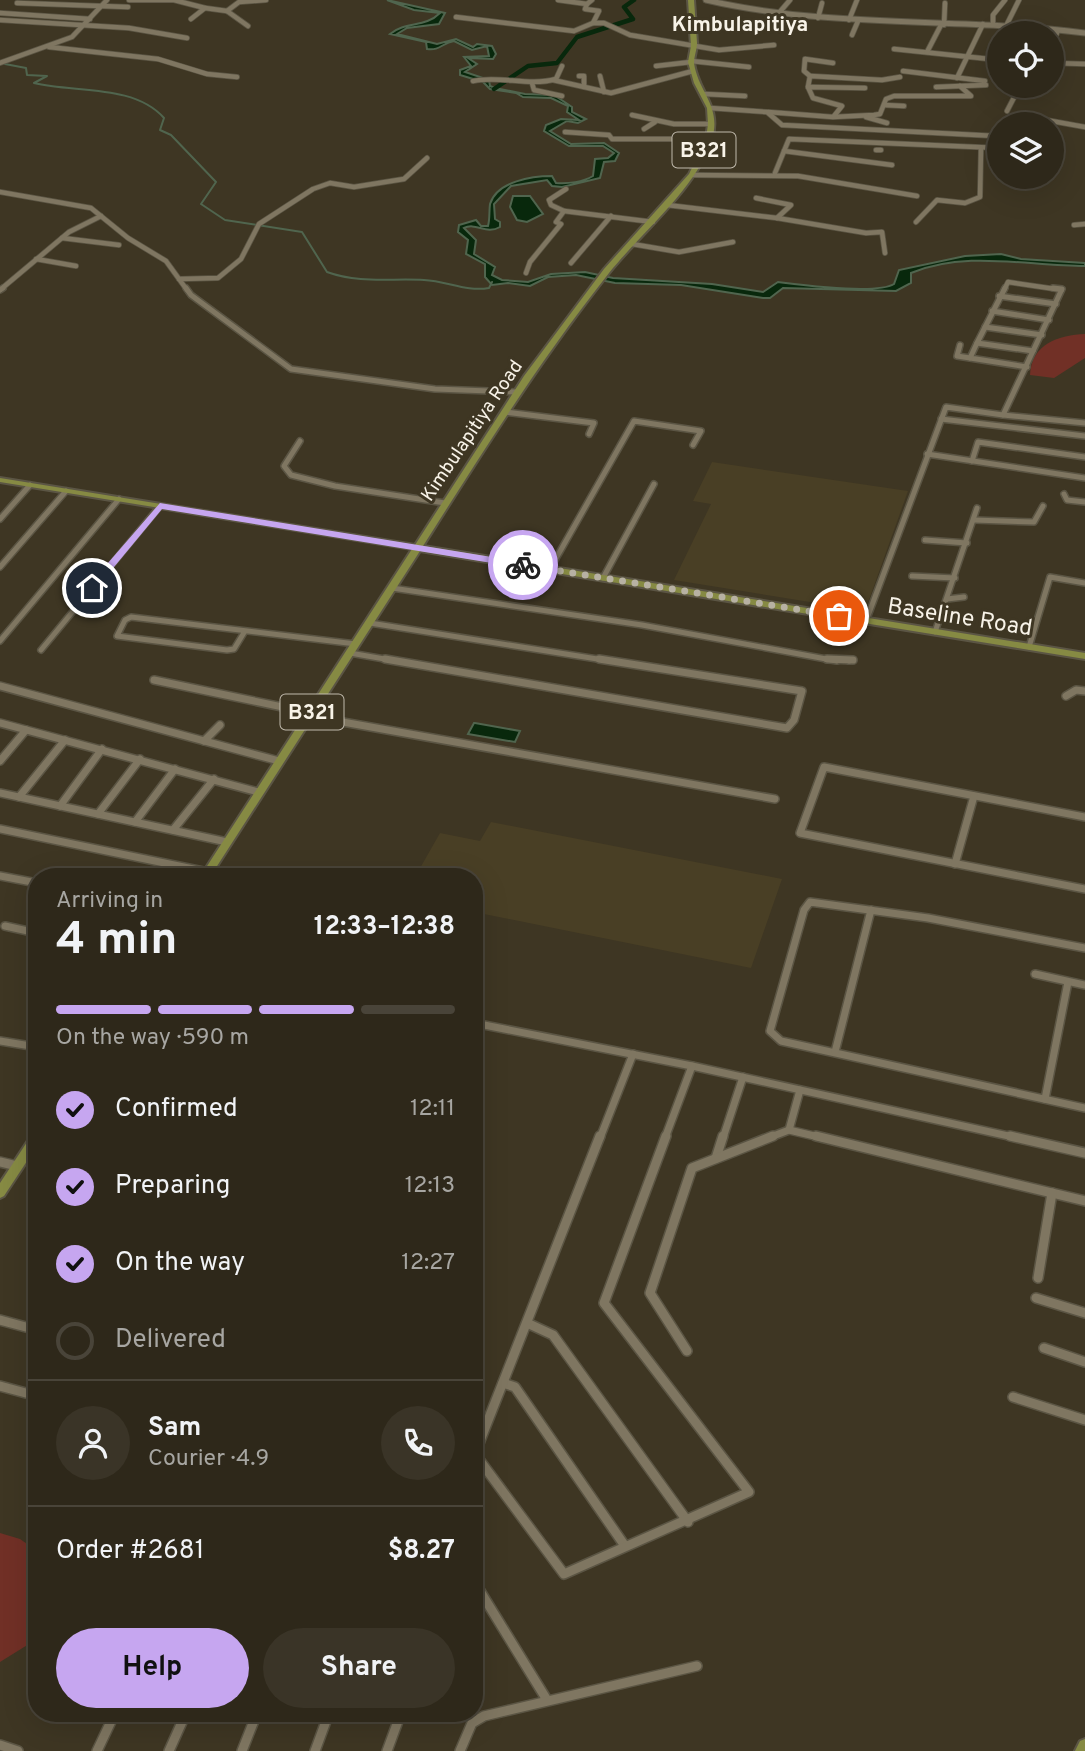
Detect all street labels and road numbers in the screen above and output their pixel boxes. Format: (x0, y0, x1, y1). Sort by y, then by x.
road number: B321 (672, 132, 736, 168)
street label: Kimbulapitiya Road (416, 356, 529, 506)
street label: Baseline Road (885, 593, 1034, 644)
road number: B321 (280, 694, 344, 730)

